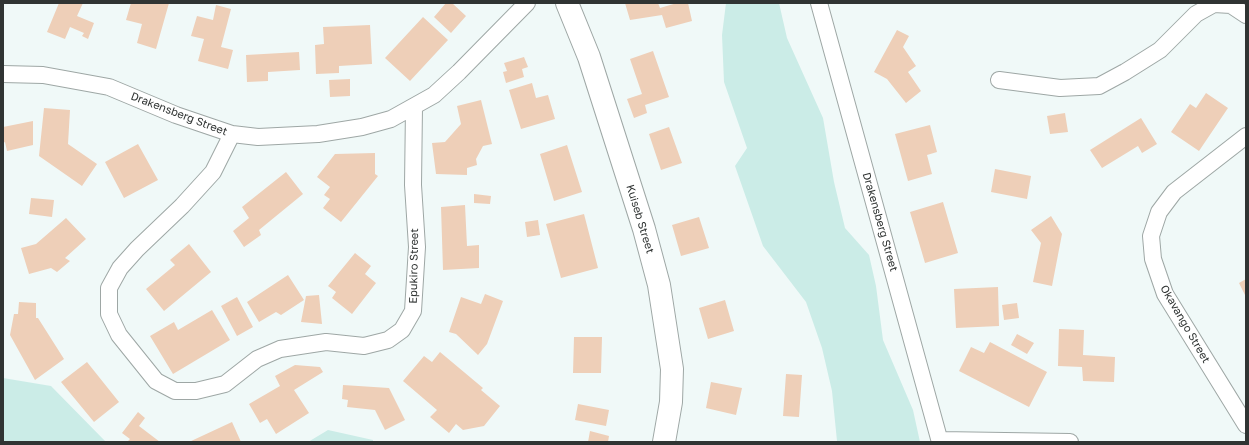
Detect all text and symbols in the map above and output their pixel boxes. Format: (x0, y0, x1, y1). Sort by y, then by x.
street label: Drakensberg Street (129, 89, 229, 139)
street label: Drakensberg Street (860, 171, 900, 273)
street label: Kuiseb Street (623, 183, 657, 255)
street label: Epukiro Street (407, 228, 421, 304)
street label: Okavango Street (1157, 283, 1213, 365)

